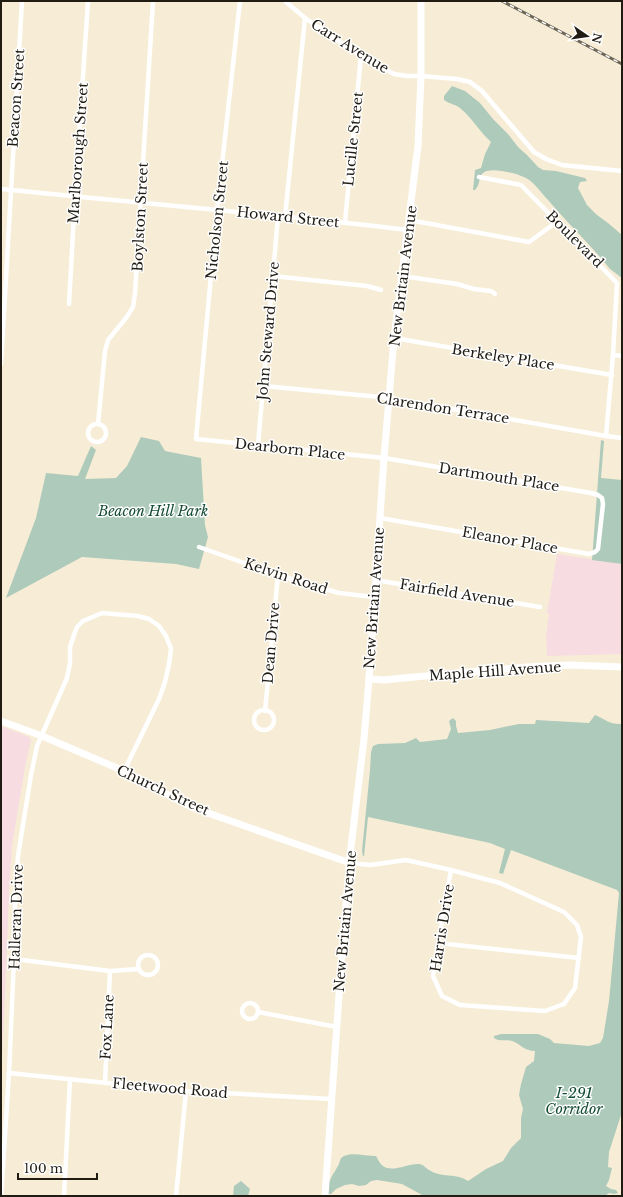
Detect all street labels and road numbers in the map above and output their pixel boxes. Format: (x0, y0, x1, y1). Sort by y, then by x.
street label: Carr Avenue (308, 15, 392, 77)
street label: Beacon Street (4, 47, 28, 148)
street label: Marlborough Street (64, 81, 92, 224)
street label: Lucille Street (339, 90, 367, 187)
street label: Nicholson Street (202, 159, 232, 280)
street label: Boylston Street (128, 161, 152, 272)
street label: Howard Street (236, 203, 341, 231)
street label: New Britain Avenue (385, 204, 421, 348)
street label: Boulevard (543, 207, 608, 272)
street label: John Steward Drive (253, 261, 283, 403)
street label: Berkeley Place (450, 340, 556, 374)
street label: Clarendon Terrace (375, 389, 511, 427)
street label: Dearborn Place (234, 434, 346, 464)
street label: Dartmouth Place (437, 459, 561, 495)
street label: Eleanor Place (461, 523, 559, 557)
street label: New Britain Avenue (360, 527, 388, 669)
street label: Kelvin Road (242, 554, 331, 598)
street label: Fairfield Avenue (398, 575, 516, 611)
street label: Dean Drive (258, 601, 284, 685)
street label: Maple Hill Avenue (428, 657, 562, 685)
street label: Church Street (114, 761, 213, 820)
street label: New Britain Avenue (330, 849, 360, 993)
street label: Halleran Drive (5, 864, 27, 970)
street label: Harris Drive (426, 883, 458, 973)
street label: Fox Lane (96, 994, 118, 1060)
street label: Fleetwood Road (111, 1074, 229, 1102)

